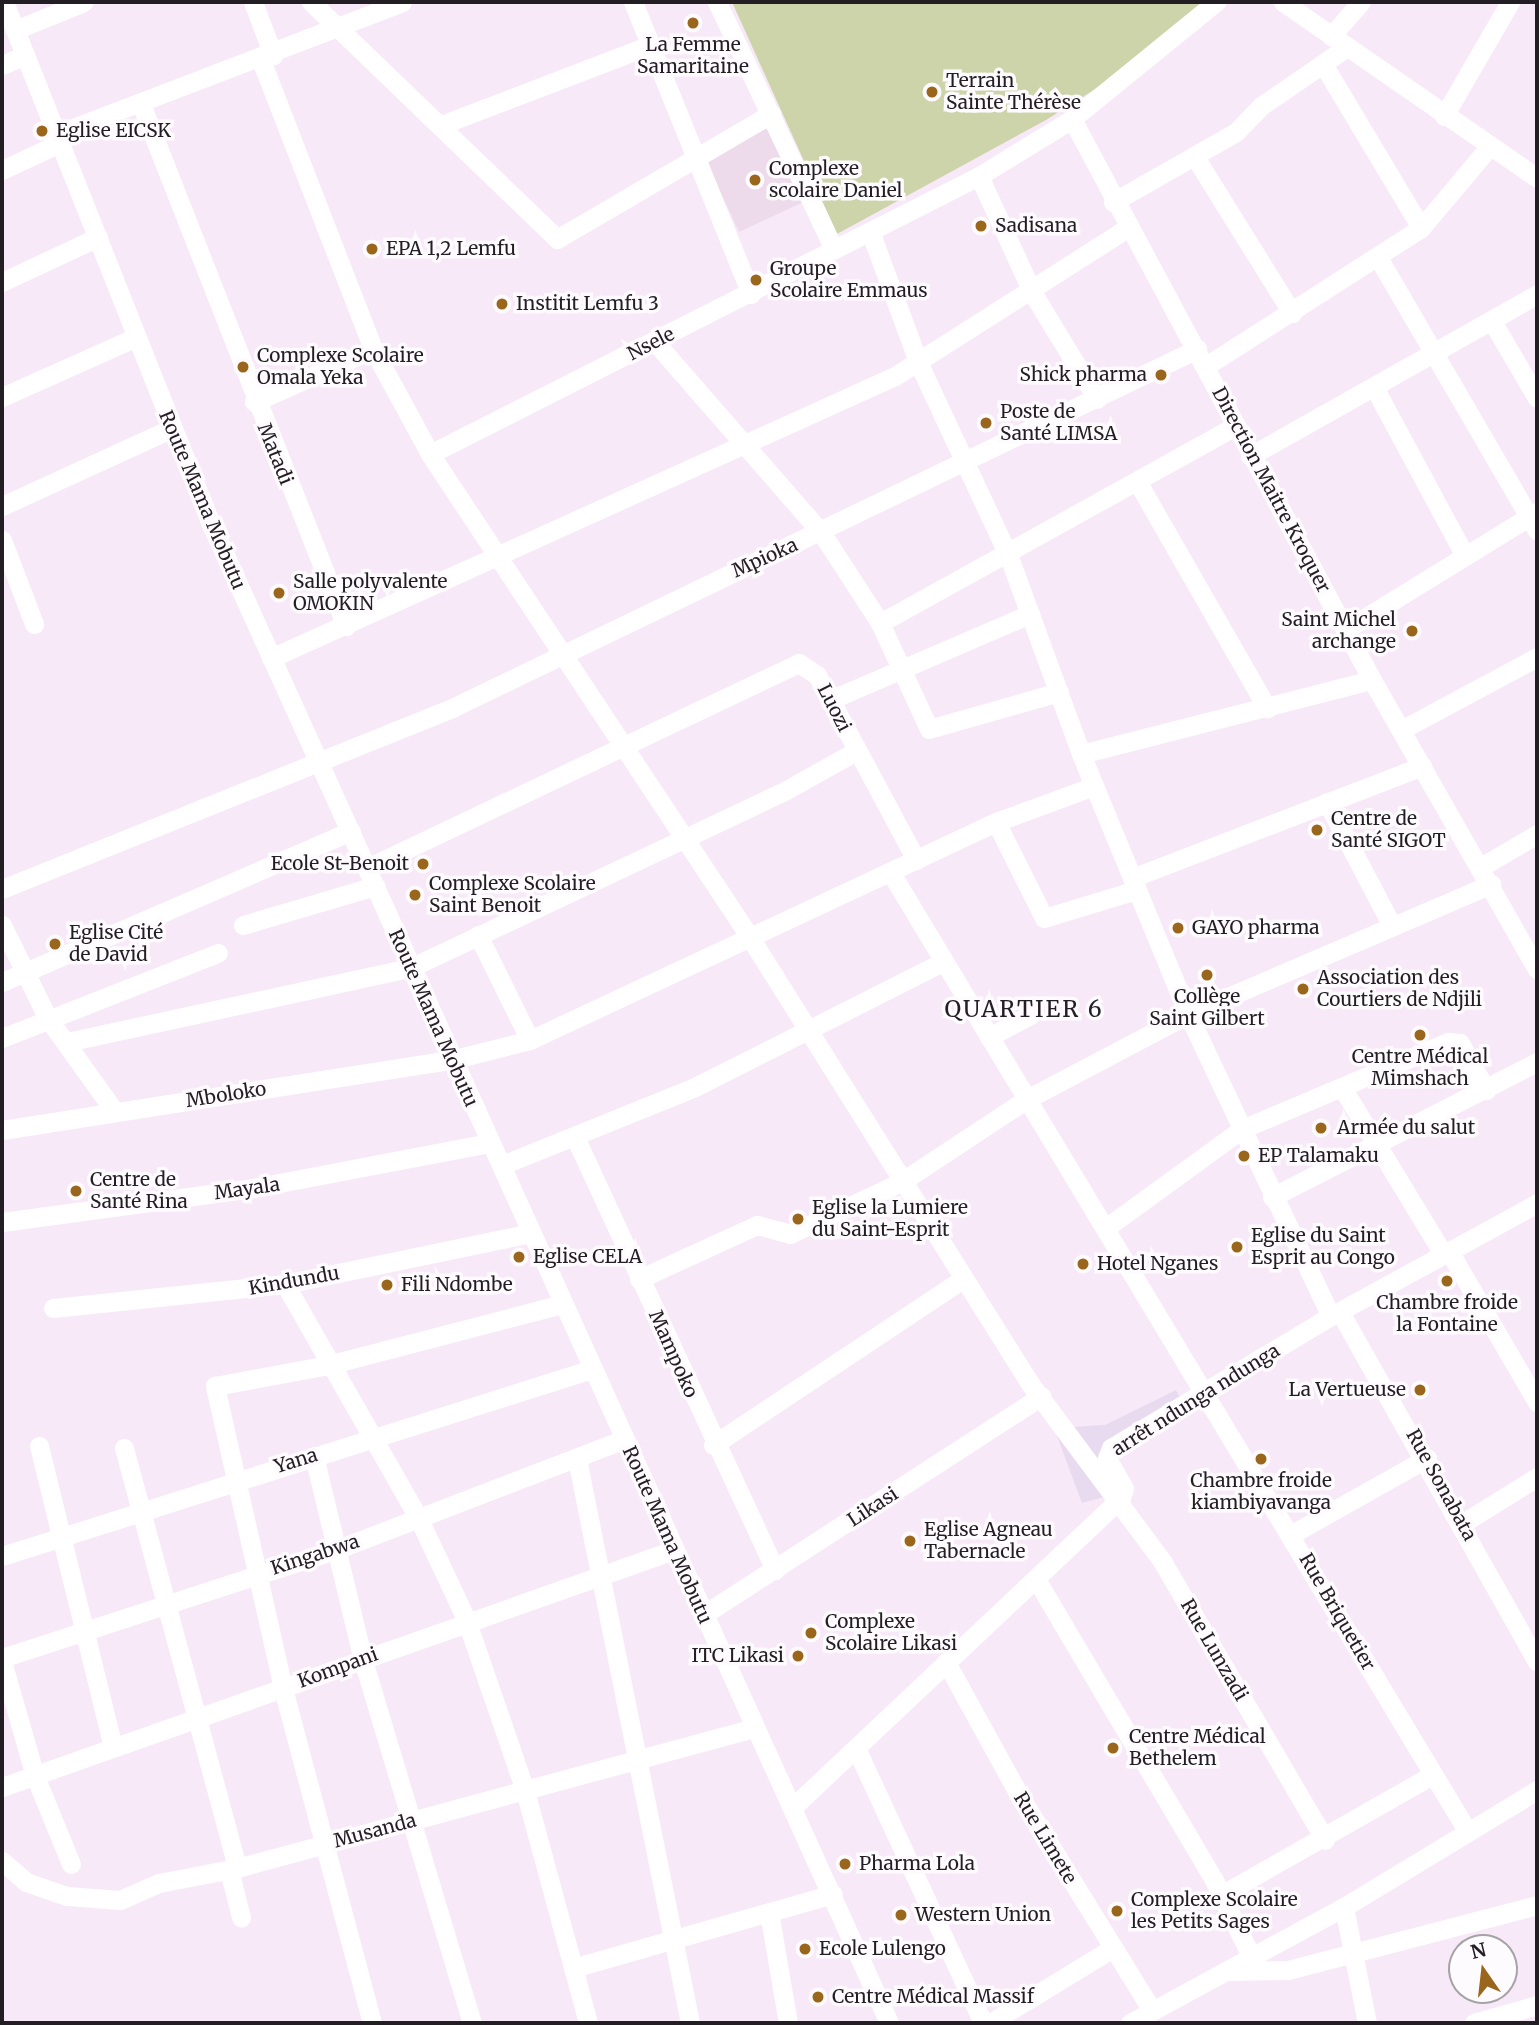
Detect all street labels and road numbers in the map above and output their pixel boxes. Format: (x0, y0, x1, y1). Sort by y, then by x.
street label: Nsele (624, 323, 678, 365)
street label: Direction Maitre Kroquer (1207, 383, 1335, 597)
street label: Route Mama Mobutu (154, 407, 250, 593)
street label: Matadi (252, 420, 298, 488)
street label: Mpioka (729, 534, 801, 582)
street label: Luozi (812, 680, 856, 736)
street label: Route Mama Mobutu (384, 926, 482, 1110)
street label: Mboloko (184, 1077, 268, 1113)
street label: Mayala (213, 1173, 281, 1205)
street label: Kindundu (247, 1262, 341, 1300)
street label: Mampoko (644, 1307, 702, 1401)
street label: arrêt ndunga ndunga (1108, 1339, 1284, 1461)
street label: Rue Sonabata (1401, 1425, 1481, 1545)
street label: Route Mama Mobutu (618, 1443, 716, 1627)
street label: Yana (272, 1444, 320, 1478)
street label: Likasi (844, 1482, 902, 1532)
street label: Kingabwa (268, 1530, 362, 1580)
street label: Rue Briquetier (1294, 1549, 1380, 1675)
street label: Rue Lunzadi (1176, 1595, 1252, 1705)
street label: Kompani (295, 1643, 381, 1693)
street label: Rue Limete (1009, 1788, 1081, 1888)
street label: Musanda (331, 1809, 419, 1853)

